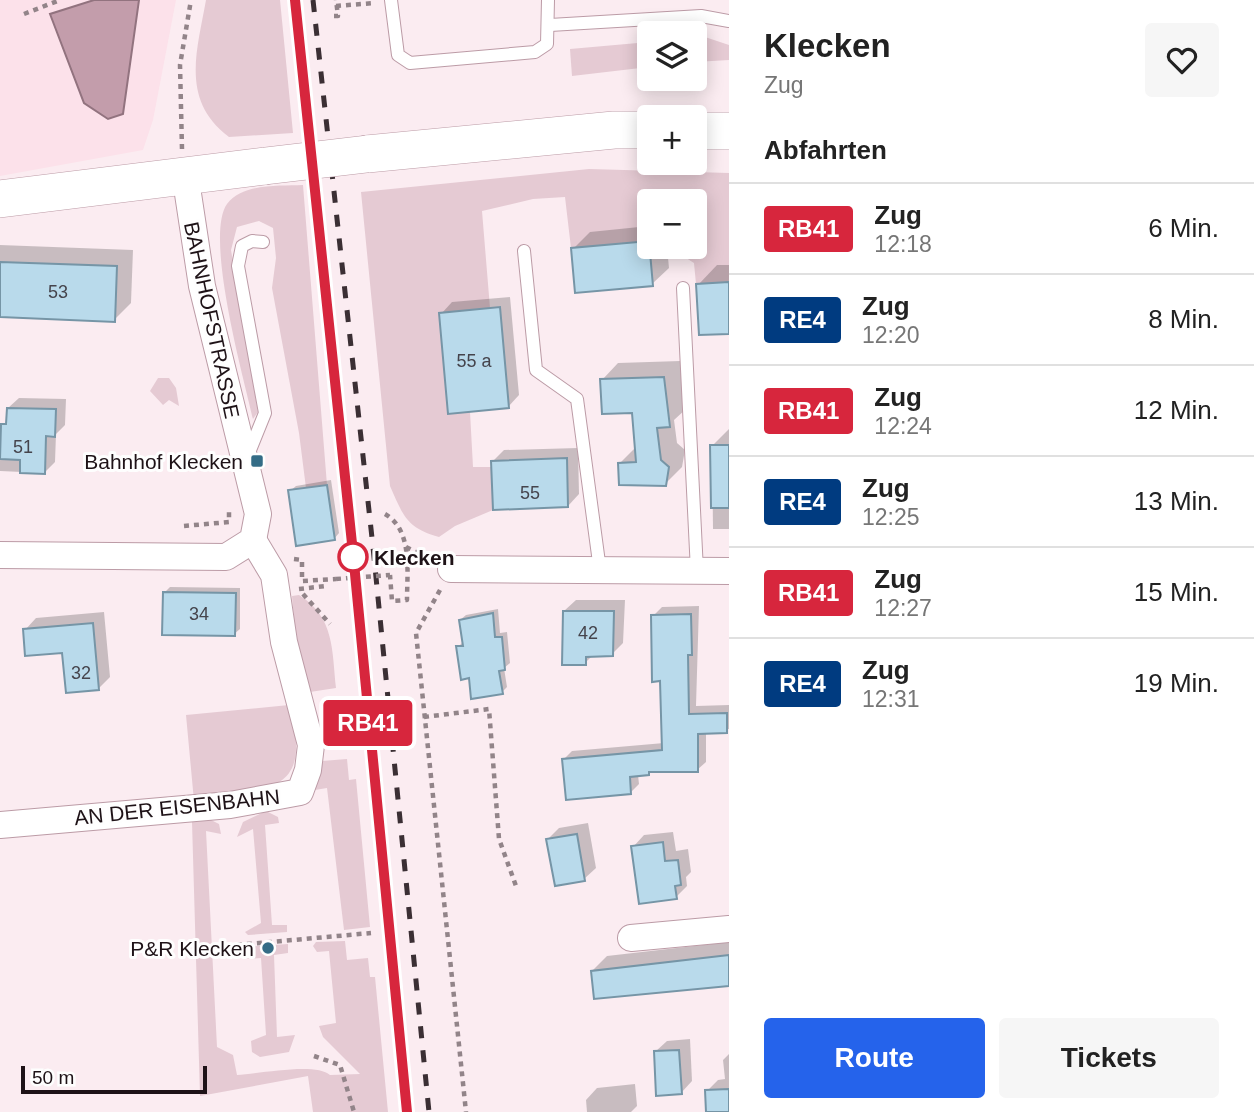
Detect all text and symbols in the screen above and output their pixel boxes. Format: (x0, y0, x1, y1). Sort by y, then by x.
map controls (637, 21, 707, 259)
button: layers (637, 21, 707, 91)
button: heart (1145, 23, 1219, 97)
text: Klecken (764, 27, 891, 64)
text: Zug (764, 72, 804, 98)
button: + (637, 105, 707, 175)
text: Abfahrten (764, 135, 887, 165)
button: − (637, 189, 707, 259)
text: Zug (874, 200, 922, 230)
text: 6 Min. (1148, 213, 1219, 243)
text: RB41 (778, 215, 839, 242)
street label: BAHNHOFSTRASSE (180, 219, 244, 421)
text: 12:18 (874, 231, 932, 257)
house number: 53 (48, 282, 68, 302)
text: Zug (862, 291, 910, 321)
text: 8 Min. (1148, 304, 1219, 334)
text: RE4 (779, 306, 826, 333)
text: 12:20 (862, 322, 920, 348)
house number: 55 a (456, 351, 492, 371)
text: Zug (874, 382, 922, 412)
text: 12 Min. (1134, 395, 1219, 425)
text: RB41 (778, 397, 839, 424)
text: 12:24 (874, 413, 932, 439)
house number: 51 (13, 437, 33, 457)
place label: Bahnhof Klecken (84, 450, 243, 473)
marker: Bahnhof Klecken (249, 453, 265, 469)
text: Zug (862, 473, 910, 503)
house number: 55 (520, 483, 540, 503)
text: 13 Min. (1134, 486, 1219, 516)
text: RE4 (779, 488, 826, 515)
text: 12:25 (862, 504, 920, 530)
marker: Klecken (338, 542, 368, 572)
place label: Klecken (374, 546, 455, 569)
text: Zug (874, 564, 922, 594)
text: 15 Min. (1134, 577, 1219, 607)
text: RB41 (778, 579, 839, 606)
text: 12:27 (874, 595, 932, 621)
house number: 34 (189, 604, 209, 624)
house number: 42 (578, 623, 598, 643)
text: Zug (862, 655, 910, 685)
house number: 32 (71, 663, 91, 683)
text: 19 Min. (1134, 668, 1219, 698)
text: RE4 (779, 670, 826, 697)
text: 12:31 (862, 686, 920, 712)
line badge: RB41 (319, 700, 417, 746)
text: RB41 (337, 709, 399, 736)
street label: AN DER EISENBAHN (73, 785, 281, 829)
place label: P&R Klecken (130, 937, 254, 960)
marker: P&R Klecken (260, 940, 276, 956)
button: Route (764, 1018, 985, 1098)
button: Tickets (999, 1018, 1219, 1098)
scale bar (21, 1063, 206, 1095)
text: 50 m (32, 1067, 74, 1088)

